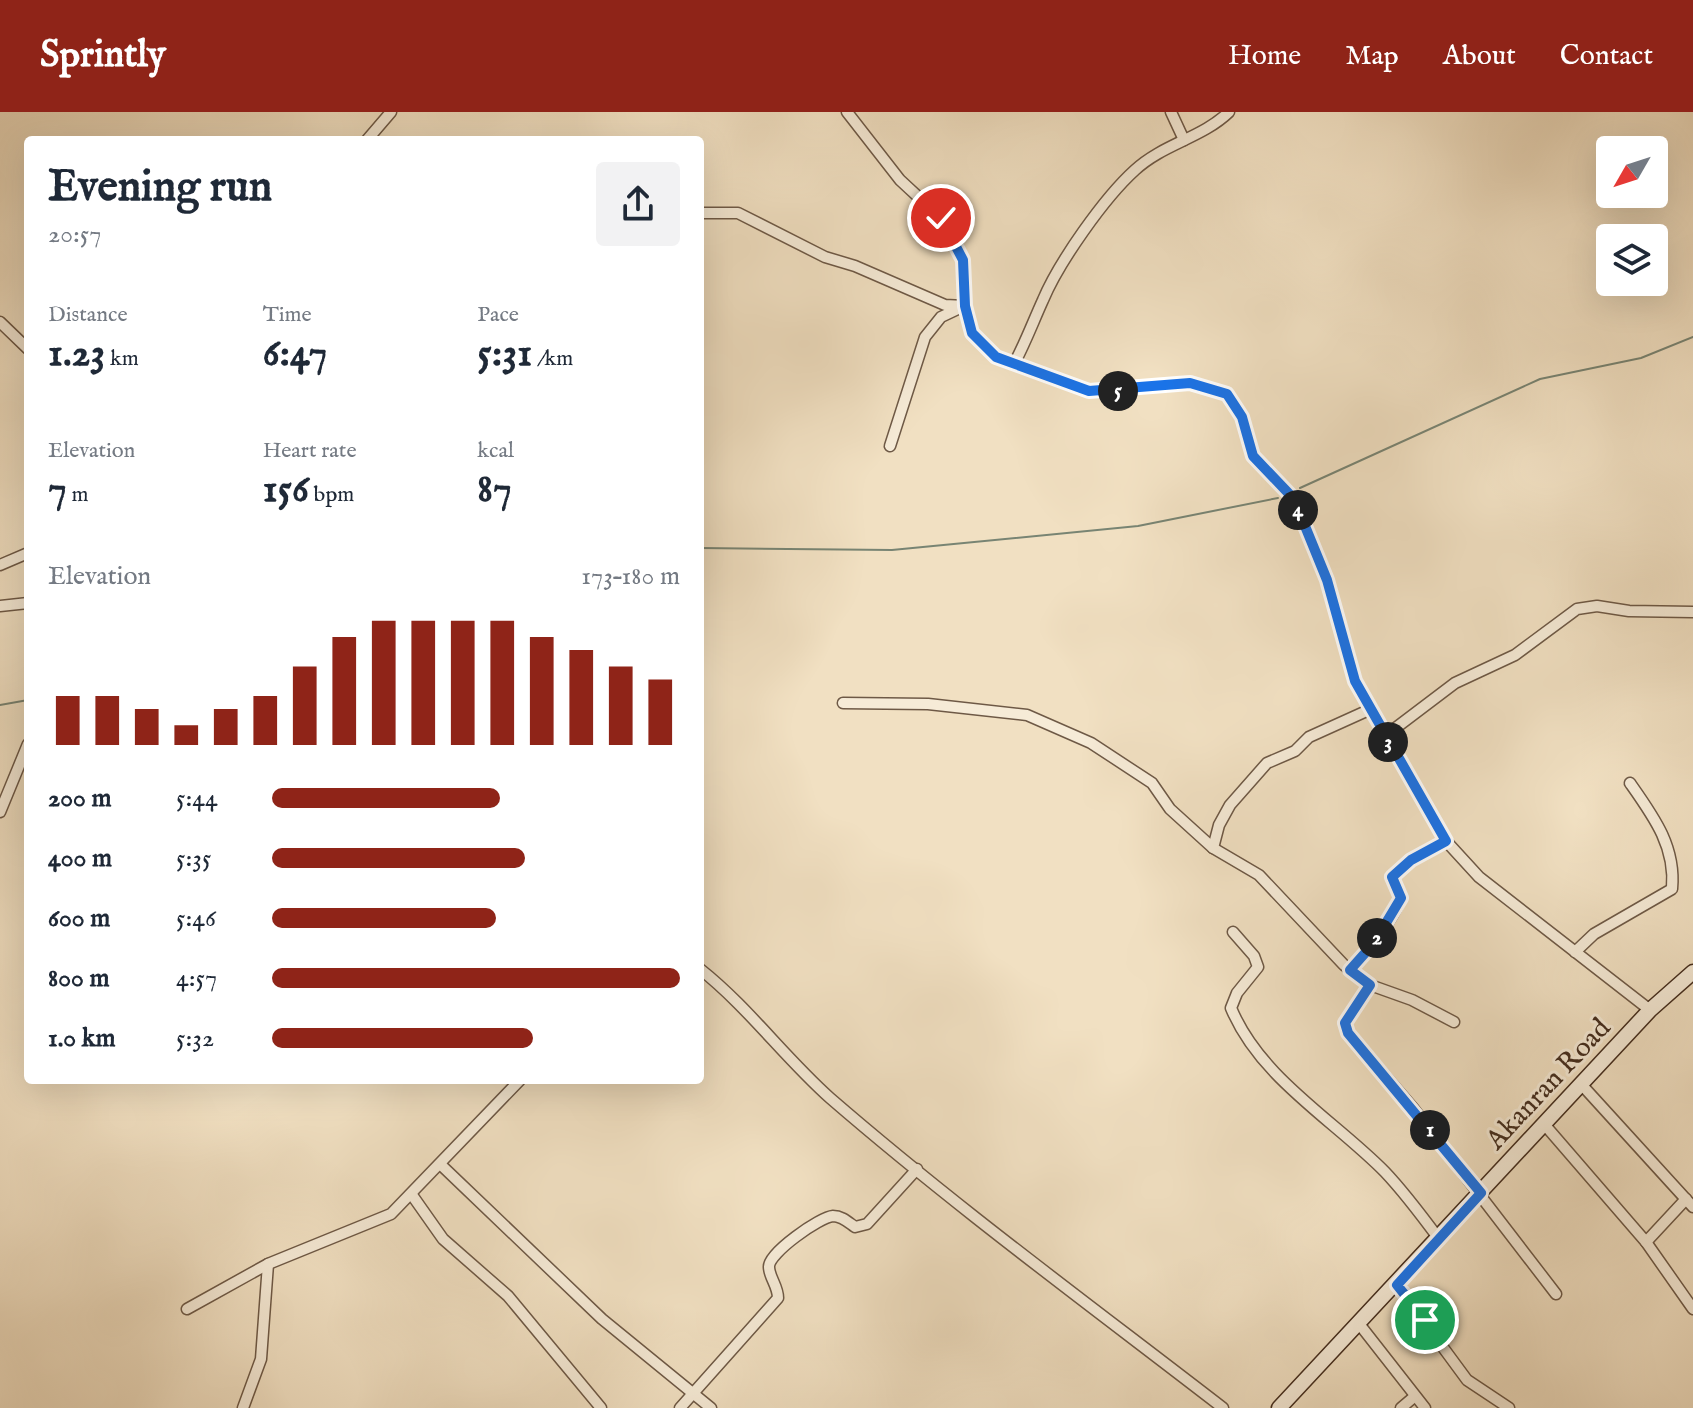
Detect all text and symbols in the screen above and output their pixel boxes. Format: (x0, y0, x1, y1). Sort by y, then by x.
text: Sprintly (40, 32, 166, 80)
text: Home (1228, 39, 1301, 74)
text: Map (1345, 39, 1399, 74)
text: About (1443, 39, 1516, 74)
text: Contact (1560, 39, 1653, 74)
north arrow (1596, 136, 1668, 208)
map controls (1596, 136, 1668, 296)
text: Evening run (48, 160, 272, 216)
button: share (596, 162, 680, 246)
pin (907, 184, 975, 252)
icon: check (919, 196, 963, 240)
text: 20:57 (48, 218, 101, 251)
button: layers (1596, 224, 1668, 296)
text: Distance (48, 301, 128, 329)
text: Time (263, 301, 312, 329)
text: Pace (477, 301, 519, 329)
text: 1.23 (48, 329, 105, 380)
text: 6:47 (263, 329, 327, 380)
text: 5:31 (477, 329, 532, 380)
text: km (105, 345, 139, 373)
text: /km (532, 345, 573, 373)
pin: 5 (1098, 371, 1138, 411)
text: 5 (1114, 377, 1122, 405)
text: Elevation (48, 437, 135, 465)
text: Heart rate (263, 437, 357, 465)
text: kcal (477, 437, 514, 465)
text: 7 (48, 465, 67, 516)
text: 156 (263, 465, 309, 516)
text: 87 (477, 465, 512, 516)
text: m (67, 481, 89, 509)
text: bpm (309, 481, 354, 509)
pin: 4 (1278, 490, 1318, 530)
text: 4 (1293, 496, 1303, 524)
text: Elevation (48, 560, 151, 593)
text: 173–180 m (581, 560, 680, 593)
pin: 3 (1368, 722, 1408, 762)
text: 3 (1384, 728, 1392, 756)
text: 200 m (48, 782, 112, 815)
text: 5:44 (176, 782, 218, 815)
text: 400 m (48, 842, 112, 875)
text: 5:35 (176, 842, 211, 875)
text: 600 m (48, 902, 110, 935)
text: 5:46 (176, 902, 216, 935)
pin: 2 (1357, 918, 1397, 958)
text: 2 (1372, 924, 1382, 952)
text: 800 m (48, 962, 110, 995)
text: 4:57 (176, 962, 217, 995)
street label: Akanran Road (1478, 1011, 1619, 1159)
text: 1.0 km (48, 1022, 116, 1055)
text: 5:32 (176, 1022, 214, 1055)
pin: 1 (1410, 1110, 1450, 1150)
text: 1 (1426, 1116, 1434, 1144)
pin (1391, 1286, 1459, 1354)
icon: arrive (1403, 1298, 1447, 1342)

